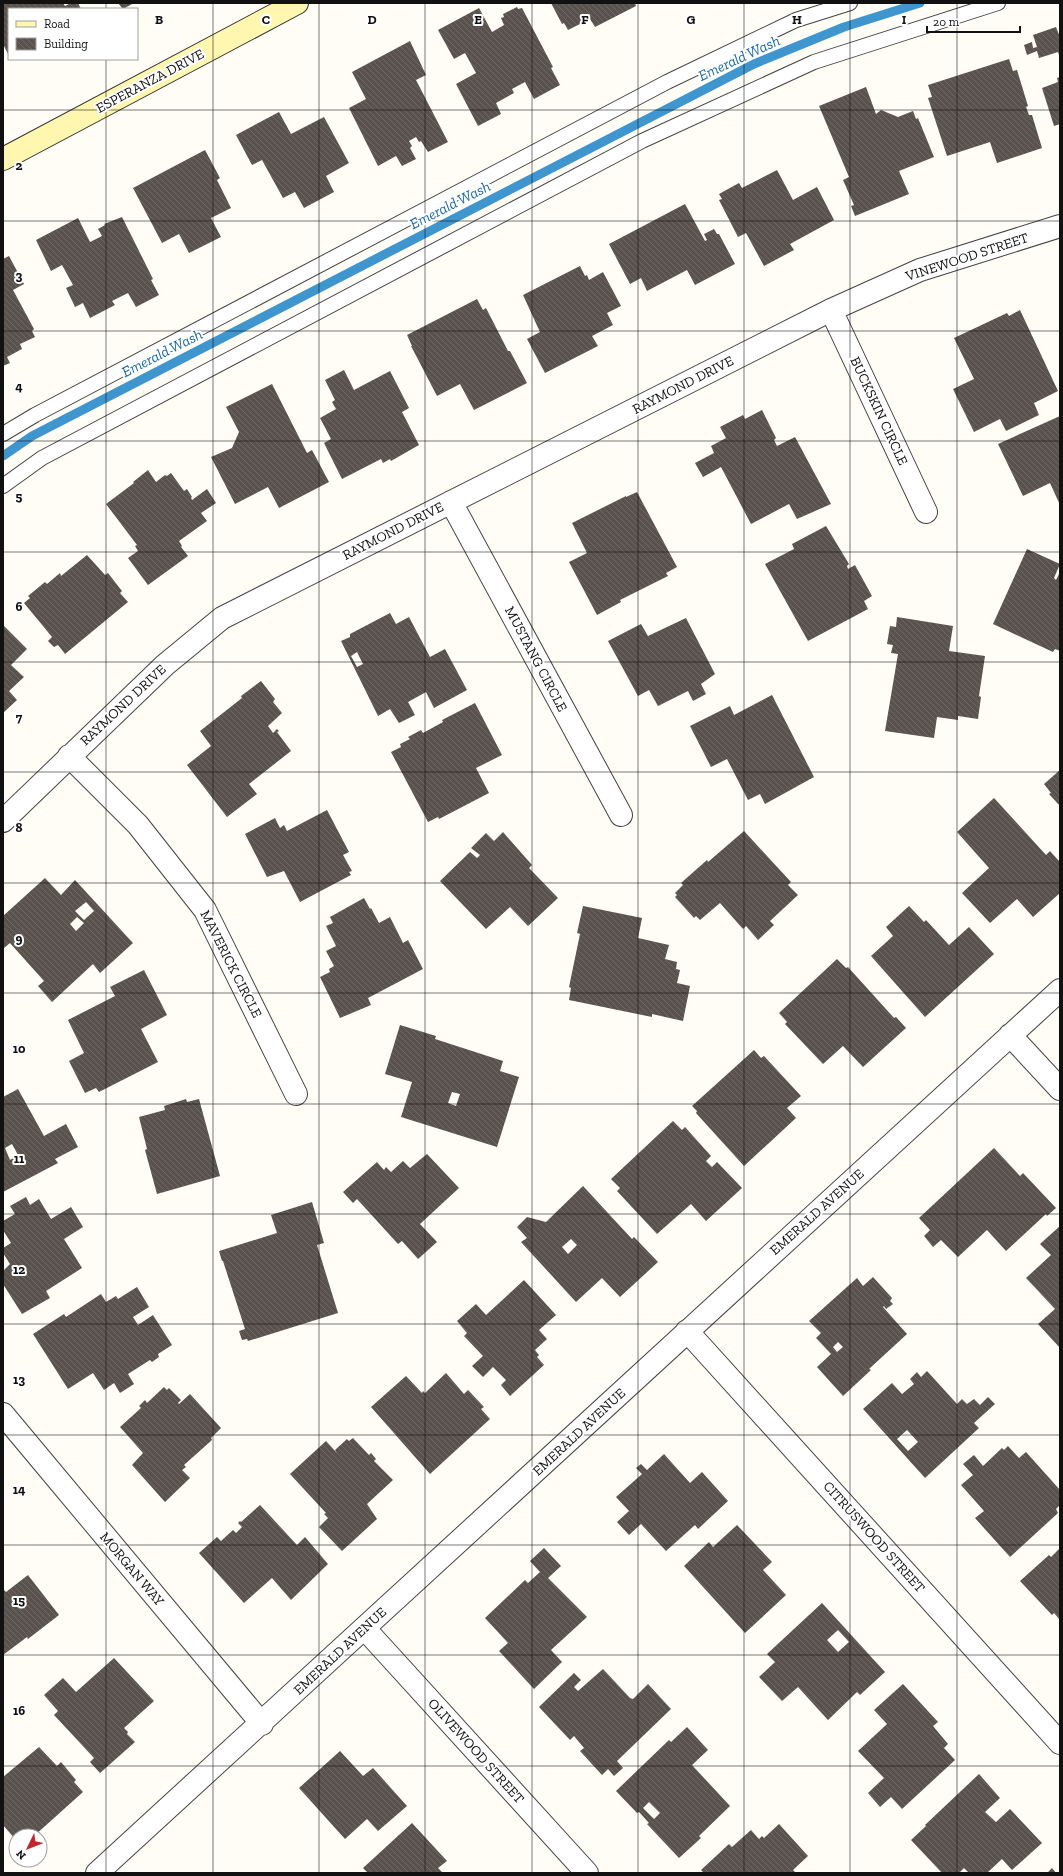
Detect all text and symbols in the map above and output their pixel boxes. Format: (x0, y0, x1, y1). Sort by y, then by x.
legend (8, 8, 138, 60)
scale bar (927, 8, 1020, 34)
text: B (155, 12, 163, 27)
text: C (262, 12, 270, 27)
text: D (367, 12, 377, 27)
text: E (474, 12, 482, 27)
text: F (581, 12, 589, 27)
text: G (687, 12, 696, 27)
text: H (792, 12, 802, 27)
text: I (902, 12, 907, 27)
text: 20 m (933, 15, 960, 29)
text: Road (44, 17, 70, 31)
water label: Emerald Wash (695, 31, 783, 85)
text: Building (44, 37, 88, 51)
street label: ESPERANZA DRIVE (93, 45, 207, 117)
text: 2 (16, 158, 23, 173)
water label: Emerald Wash (407, 177, 494, 233)
street label: VINEWOOD STREET (902, 229, 1031, 285)
text: 3 (16, 268, 23, 283)
water label: Emerald Wash (119, 325, 206, 381)
street label: RAYMOND DRIVE (630, 352, 736, 418)
street label: BUCKSKIN CIRCLE (846, 354, 912, 468)
text: 4 (15, 379, 23, 394)
text: 5 (16, 489, 23, 504)
street label: RAYMOND DRIVE (340, 498, 446, 564)
text: 6 (16, 599, 23, 614)
street label: MUSTANG CIRCLE (501, 603, 571, 715)
street label: RAYMOND DRIVE (77, 661, 169, 749)
text: 7 (16, 710, 23, 725)
text: 8 (15, 820, 23, 835)
street label: MAVERICK CIRCLE (196, 907, 266, 1021)
text: 9 (16, 931, 23, 946)
text: 10 (13, 1041, 26, 1056)
text: 11 (14, 1151, 25, 1166)
street label: EMERALD AVENUE (766, 1165, 868, 1259)
text: 12 (13, 1262, 25, 1277)
text: 13 (13, 1372, 25, 1387)
street label: EMERALD AVENUE (529, 1385, 629, 1479)
street label: CITRUSWOOD STREET (819, 1478, 929, 1596)
text: 14 (13, 1482, 26, 1497)
street label: MORGAN WAY (96, 1529, 168, 1610)
text: 15 (13, 1593, 25, 1608)
street label: EMERALD AVENUE (290, 1604, 390, 1698)
street label: OLIVEWOOD STREET (424, 1695, 528, 1807)
text: 16 (13, 1703, 25, 1718)
north arrow (8, 1828, 48, 1868)
text: N (13, 1847, 29, 1862)

